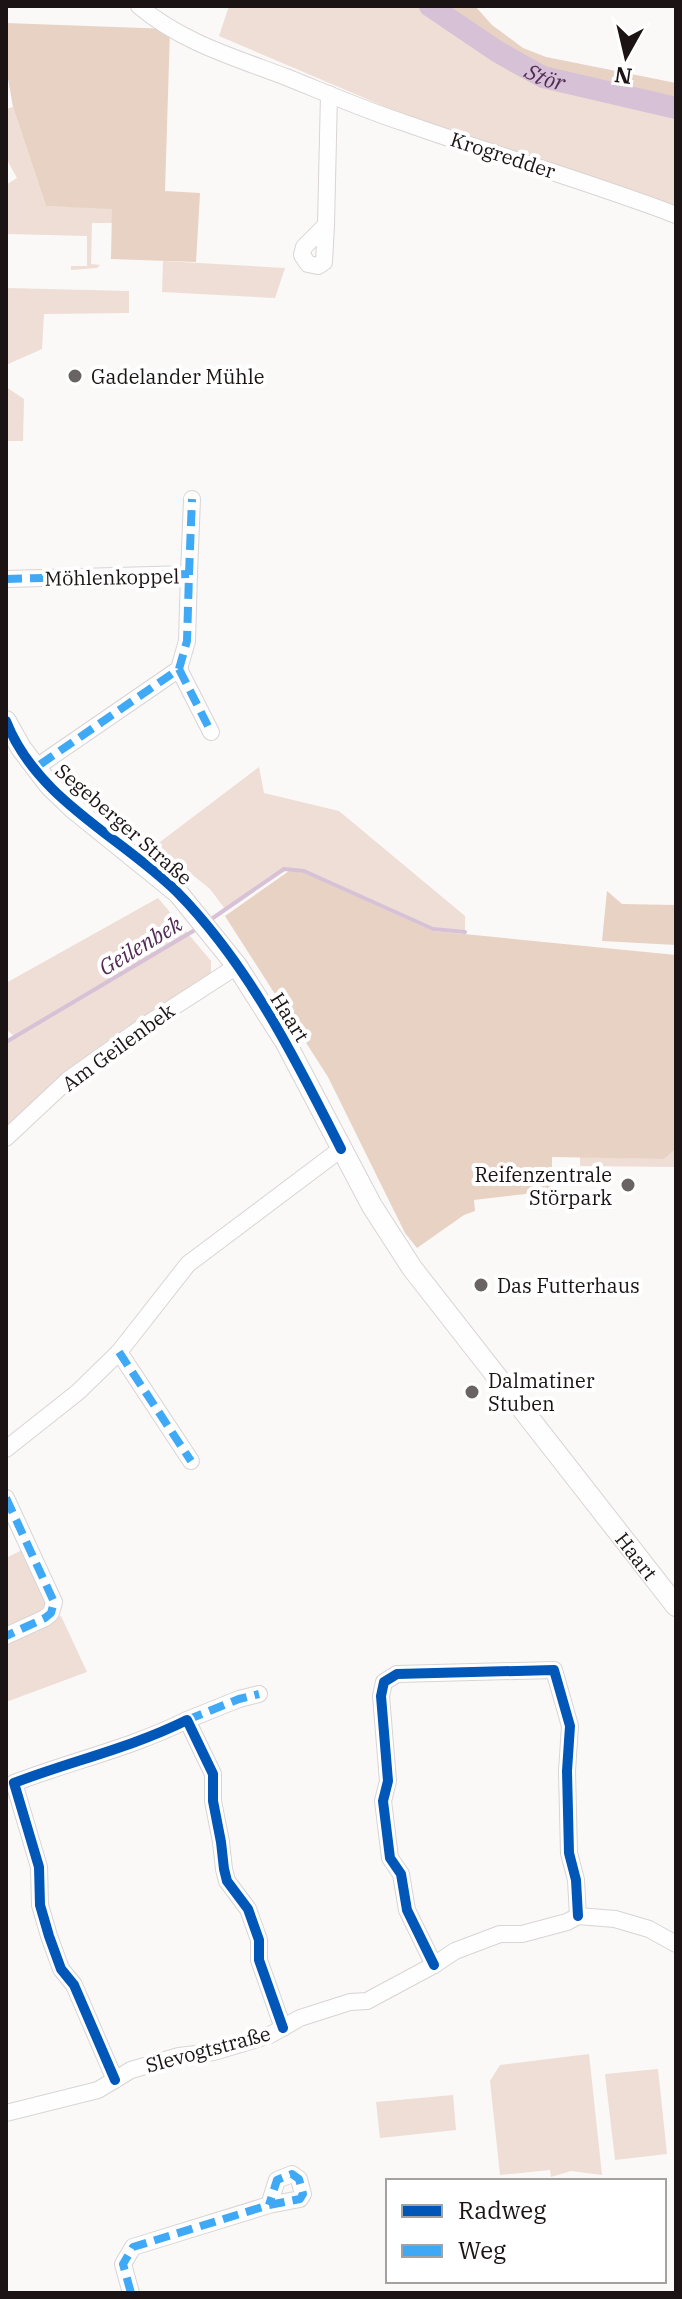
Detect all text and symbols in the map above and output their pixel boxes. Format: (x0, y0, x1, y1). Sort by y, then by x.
north arrow (586, 16, 666, 96)
water label: Stör (520, 55, 570, 97)
text: N (613, 61, 634, 92)
street label: Krogredder (447, 125, 559, 185)
place label: Gadelander Mühle (91, 363, 265, 390)
marker: Gadelander Mühle (66, 367, 84, 385)
street label: Möhlenkoppel (44, 562, 180, 592)
street label: Segeberger Straße (50, 757, 198, 891)
water label: Geilenbek (93, 909, 187, 981)
street label: Haart (264, 987, 316, 1047)
street label: Am Geilenbek (56, 997, 180, 1097)
place label: Reifenzentrale Störpark (475, 1161, 612, 1211)
marker: Reifenzentrale Störpark (619, 1176, 637, 1194)
place label: Das Futterhaus (497, 1272, 640, 1299)
marker: Das Futterhaus (472, 1276, 490, 1294)
place label: Dalmatiner Stuben (488, 1367, 595, 1417)
marker: Dalmatiner Stuben (463, 1383, 481, 1401)
street label: Haart (610, 1526, 664, 1585)
street label: Slevogtstraße (143, 2019, 273, 2079)
legend (386, 2179, 666, 2283)
text: Radweg (458, 2194, 546, 2226)
text: Weg (458, 2234, 506, 2266)

